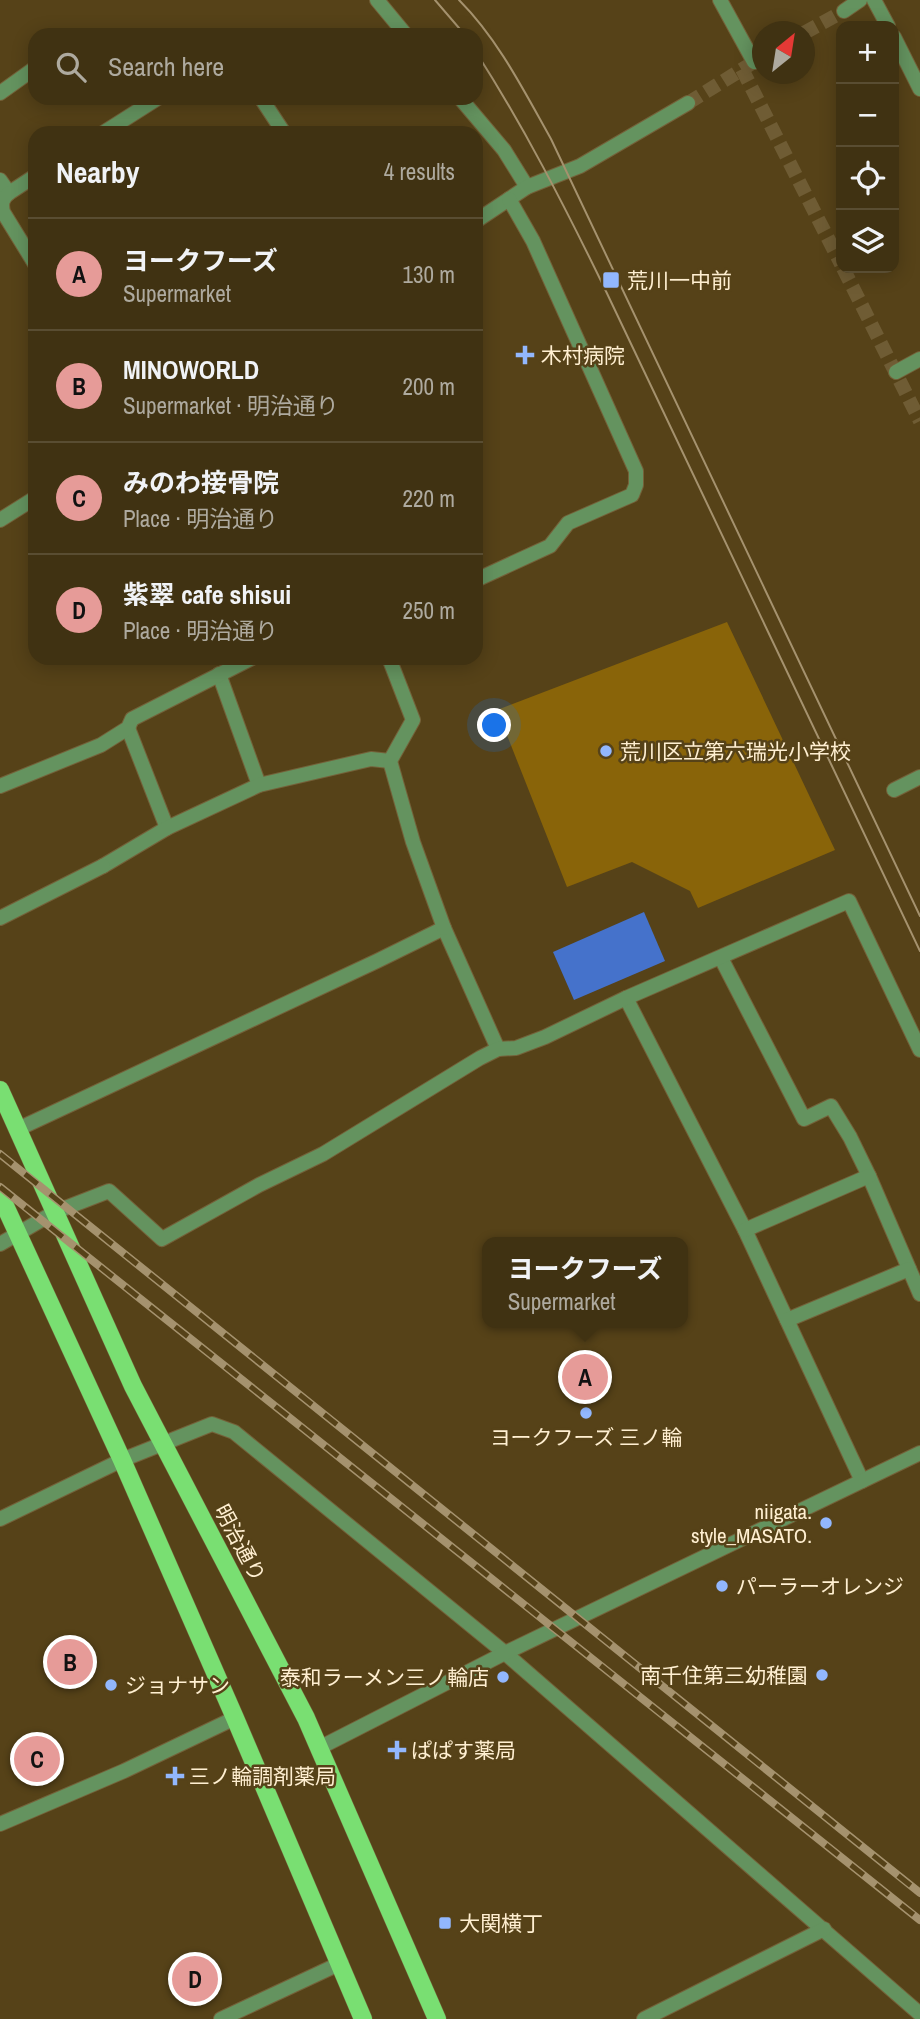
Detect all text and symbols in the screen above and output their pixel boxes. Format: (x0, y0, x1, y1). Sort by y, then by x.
north arrow (752, 21, 815, 84)
map controls (836, 21, 899, 273)
button: + (836, 21, 899, 84)
search box (28, 28, 483, 105)
icon: search (52, 48, 90, 86)
text: Search here (108, 49, 224, 84)
button: − (836, 84, 899, 147)
button: locate (836, 147, 899, 210)
text: Nearby (56, 152, 139, 192)
text: 4 results (384, 156, 455, 187)
button: layers (836, 210, 899, 273)
text: ヨークフーズ (123, 243, 278, 278)
text: A (72, 259, 86, 290)
text: 130 m (403, 259, 455, 290)
place label: 荒川一中前 (627, 266, 732, 295)
marker: 荒川一中前 (601, 270, 621, 290)
text: Supermarket (123, 278, 231, 309)
place label: 木村病院 (541, 341, 625, 370)
marker: 木村病院 (515, 345, 535, 365)
text: MINOWORLD (123, 352, 259, 387)
text: B (72, 371, 86, 402)
text: 200 m (403, 371, 455, 402)
text: Supermarket · 明治通り (123, 390, 339, 421)
text: みのわ接骨院 (123, 465, 279, 500)
text: C (72, 483, 86, 514)
text: 220 m (403, 483, 455, 514)
text: Place · 明治通り (123, 503, 278, 534)
text: 紫翠 cafe shisui (123, 577, 291, 612)
text: D (72, 595, 86, 626)
text: 250 m (403, 595, 455, 626)
text: Place · 明治通り (123, 615, 278, 646)
your location (477, 708, 511, 742)
place label: 荒川区立第六瑞光小学校 (620, 737, 851, 766)
marker: 荒川区立第六瑞光小学校 (598, 743, 614, 759)
popup (482, 1237, 688, 1328)
text: ヨークフーズ (508, 1251, 662, 1286)
text: Supermarket (508, 1286, 616, 1317)
pin: A (562, 1351, 608, 1403)
marker: ヨークフーズ 三ノ輪 (578, 1405, 594, 1421)
place label: ヨークフーズ 三ノ輪 (490, 1423, 682, 1452)
place label: niigata. style_MASATO. (691, 1497, 812, 1550)
street label: 明治通り (207, 1499, 273, 1587)
marker: niigata. style_MASATO. (818, 1515, 834, 1531)
place label: パーラーオレンジ (736, 1572, 904, 1601)
marker: パーラーオレンジ (714, 1578, 730, 1594)
pin: B (47, 1636, 93, 1688)
place label: 南千住第三幼稚園 (640, 1661, 808, 1690)
place label: 泰和ラーメン三ノ輪店 (280, 1663, 489, 1692)
marker: 南千住第三幼稚園 (814, 1667, 830, 1683)
marker: 泰和ラーメン三ノ輪店 (495, 1669, 511, 1685)
place label: ジョナサン (125, 1671, 230, 1700)
marker: ジョナサン (103, 1677, 119, 1693)
pin: C (14, 1733, 60, 1785)
place label: ぱぱす薬局 (411, 1736, 516, 1765)
marker: ぱぱす薬局 (389, 1742, 405, 1758)
place label: 三ノ輪調剤薬局 (189, 1762, 336, 1791)
marker: 三ノ輪調剤薬局 (167, 1768, 183, 1784)
place label: 大関横丁 (459, 1909, 543, 1938)
marker: 大関横丁 (437, 1915, 453, 1931)
pin: D (172, 1953, 218, 2005)

